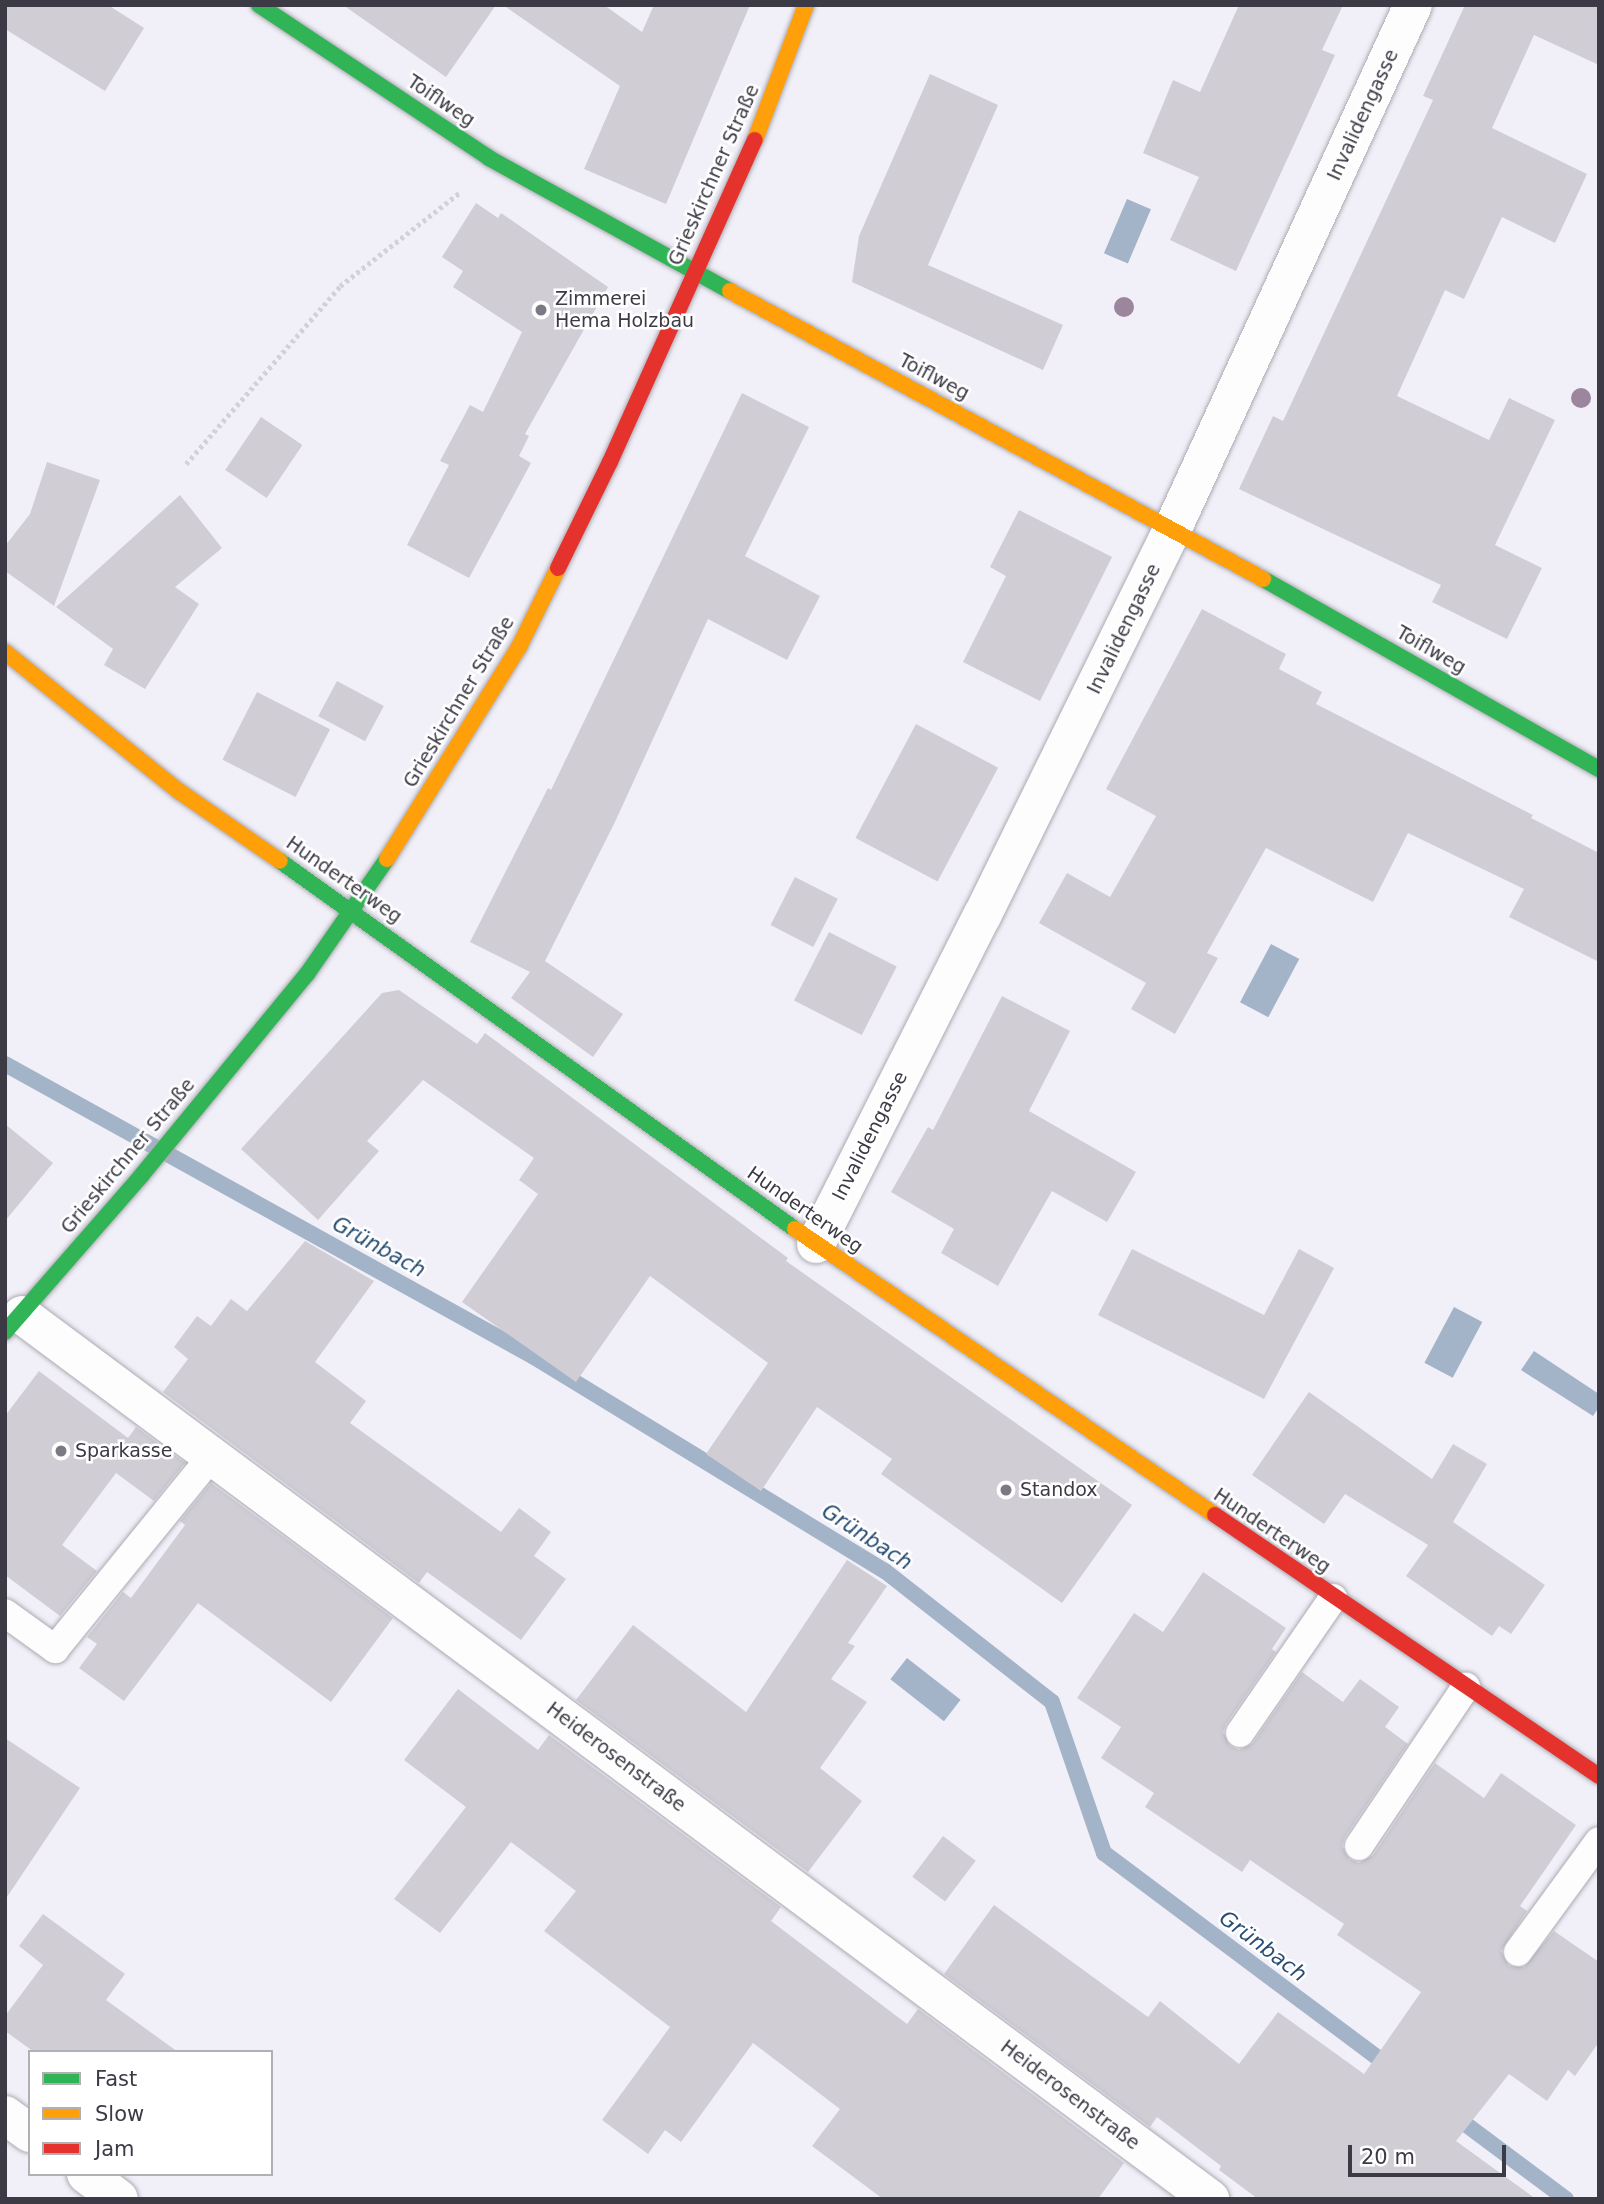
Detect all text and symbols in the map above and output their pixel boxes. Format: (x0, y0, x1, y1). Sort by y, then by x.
street label: Invalidengasse (1323, 46, 1403, 184)
street label: Toiflweg (403, 70, 479, 132)
street label: Grieskirchner Straße (664, 81, 764, 269)
place label: Zimmerei Hema Holzbau (555, 288, 694, 332)
marker: Zimmerei Hema Holzbau (533, 302, 549, 318)
street label: Toiflweg (895, 349, 973, 405)
street label: Invalidengasse (1083, 560, 1165, 698)
street label: Grieskirchner Straße (399, 612, 519, 792)
street label: Toiflweg (1392, 621, 1470, 679)
street label: Hunderterweg (282, 832, 406, 928)
street label: Invalidengasse (828, 1068, 912, 1204)
street label: Grieskirchner Straße (56, 1074, 200, 1238)
street label: Hunderterweg (743, 1162, 867, 1258)
water label: Grünbach (328, 1211, 430, 1283)
place label: Sparkasse (75, 1440, 172, 1462)
marker: Sparkasse (53, 1443, 69, 1459)
place label: Standox (1020, 1479, 1098, 1501)
marker: Standox (998, 1482, 1014, 1498)
street label: Hunderterweg (1209, 1483, 1335, 1579)
water label: Grünbach (817, 1498, 917, 1576)
street label: Heiderosenstraße (542, 1697, 690, 1817)
water label: Grünbach (1214, 1905, 1312, 1987)
street label: Heiderosenstraße (996, 2035, 1144, 2155)
legend (28, 2050, 273, 2176)
text: Fast (95, 2067, 137, 2091)
text: Slow (95, 2102, 144, 2126)
scale bar (1352, 2130, 1510, 2174)
text: Jam (95, 2137, 135, 2161)
text: 20 m (1361, 2145, 1415, 2169)

